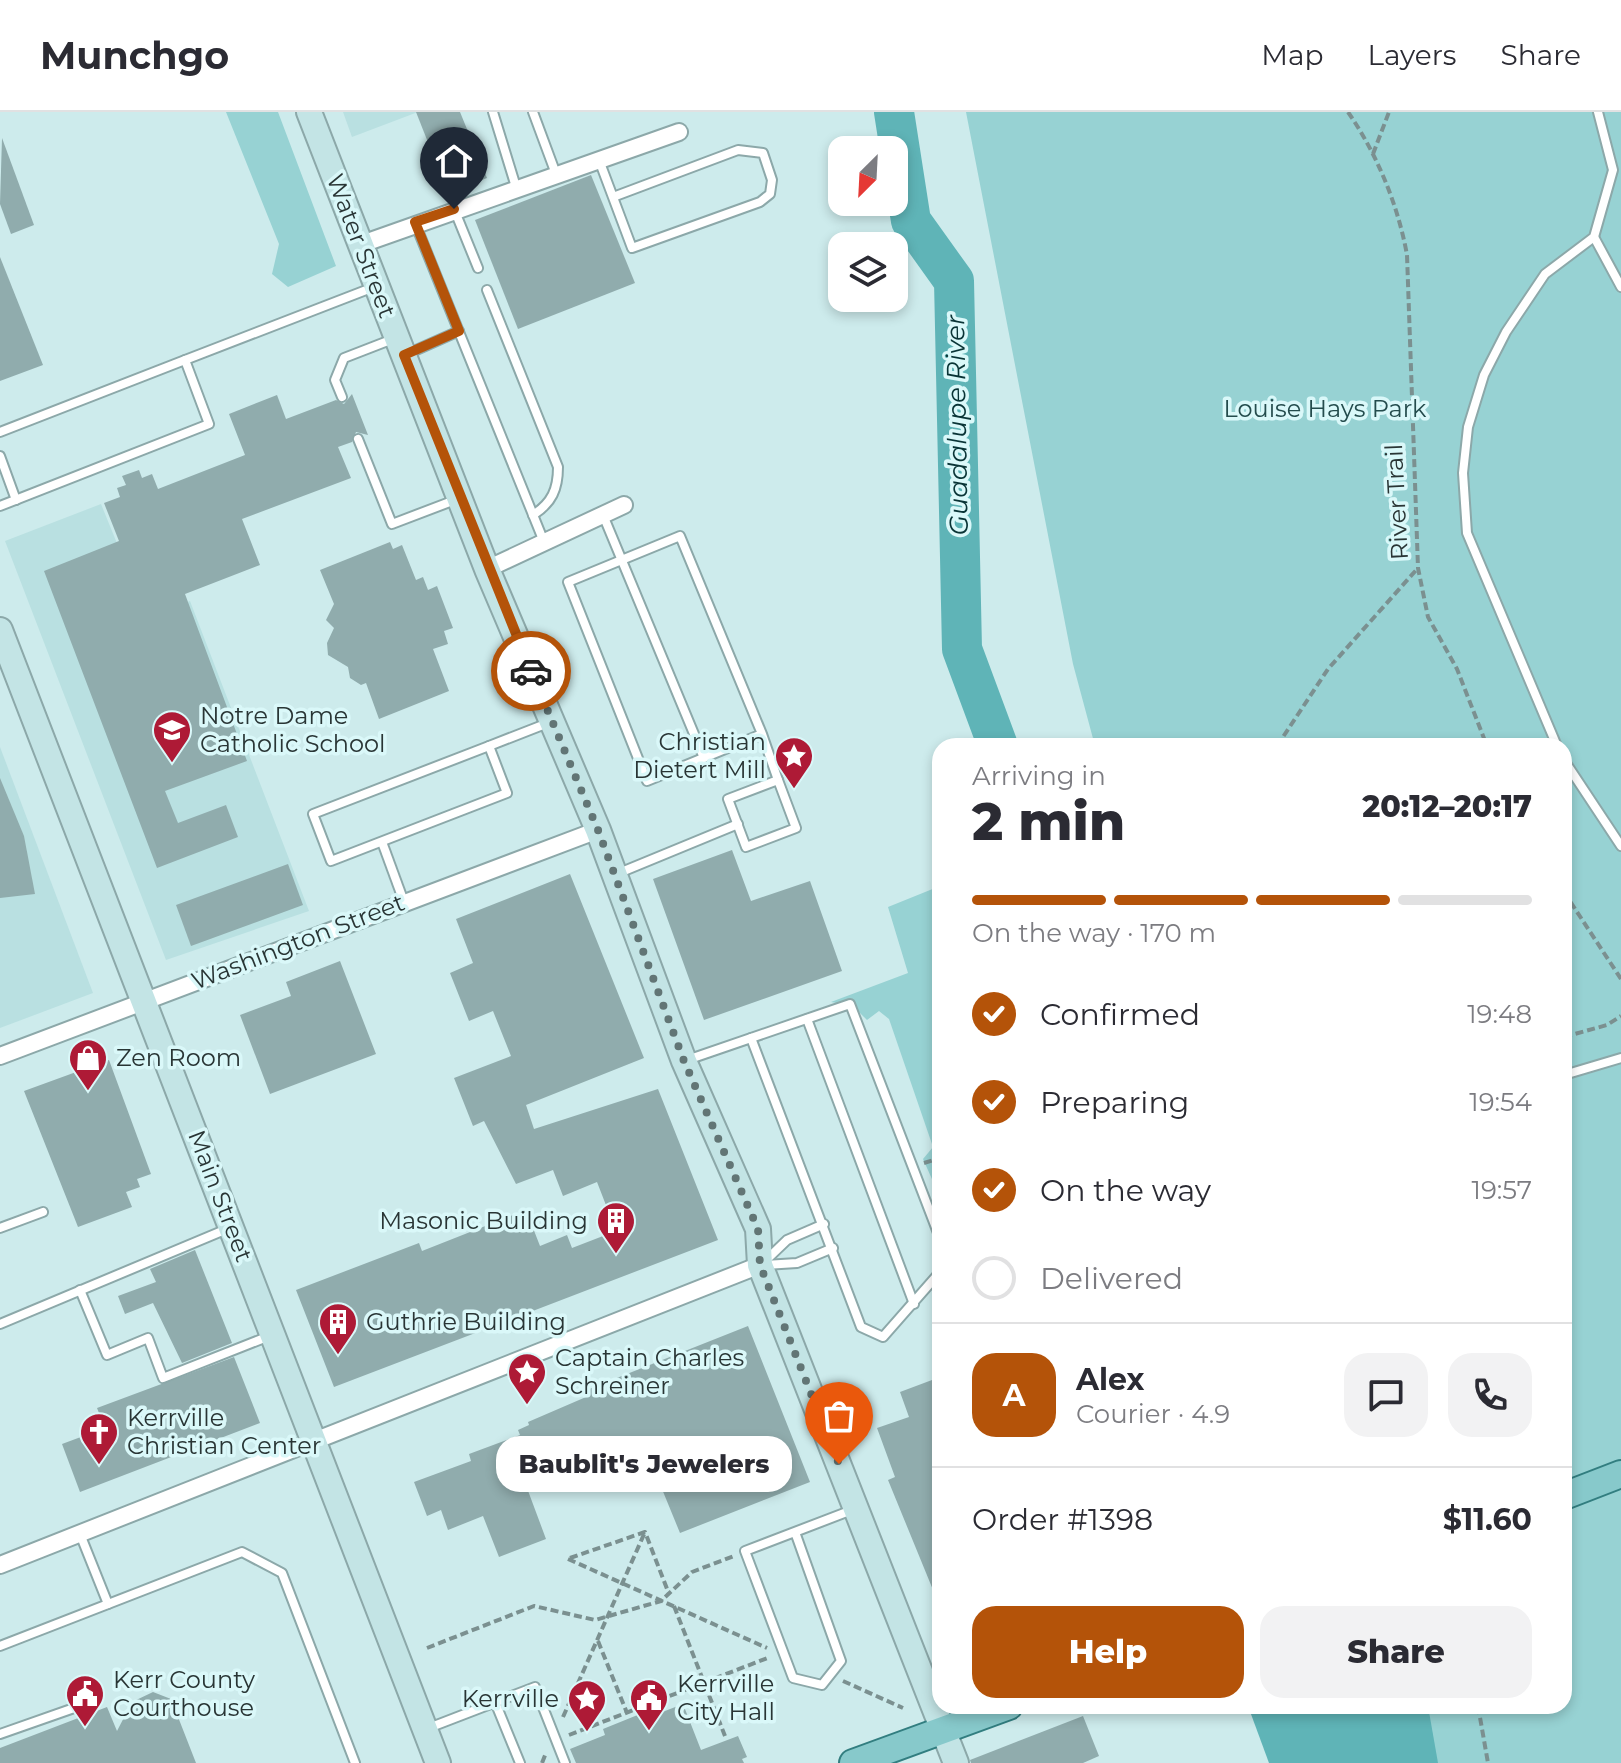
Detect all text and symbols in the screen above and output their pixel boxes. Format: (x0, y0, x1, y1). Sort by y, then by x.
text: Munchgo (40, 32, 229, 79)
text: Map (1261, 38, 1324, 72)
text: Layers (1368, 38, 1457, 72)
text: Share (1501, 38, 1581, 72)
pin (420, 127, 488, 209)
north arrow (828, 136, 908, 216)
map controls (828, 136, 908, 312)
icon: home (432, 139, 476, 183)
street label: Water Street (321, 170, 402, 322)
button: layers (828, 232, 908, 312)
water label: Guadalupe River (939, 314, 975, 536)
park label: Louise Hays Park (1224, 394, 1427, 423)
street label: River Trail (1379, 443, 1414, 561)
courier (491, 631, 571, 711)
icon: car (509, 649, 553, 693)
place label: Notre Dame Catholic School (200, 701, 386, 758)
school or university icon: Notre Dame Catholic School (151, 709, 193, 764)
place label: Christian Dietert Mill (633, 727, 766, 784)
place icon: Christian Dietert Mill (773, 735, 815, 790)
text: Arriving in (972, 760, 1106, 792)
text: 20:12–20:17 (1362, 788, 1532, 825)
text: 2 min (972, 790, 1125, 853)
street label: Washington Street (187, 887, 409, 996)
text: On the way · 170 m (972, 917, 1216, 949)
icon: check (972, 992, 1016, 1036)
text: Confirmed (1040, 996, 1200, 1033)
text: 19:48 (1467, 998, 1532, 1030)
shop icon: Zen Room (67, 1037, 109, 1092)
place label: Zen Room (116, 1043, 241, 1072)
icon: check (972, 1080, 1016, 1124)
text: Preparing (1040, 1084, 1189, 1121)
text: 19:54 (1469, 1086, 1532, 1118)
street label: Main Street (182, 1126, 259, 1266)
icon: check (972, 1168, 1016, 1212)
text: On the way (1040, 1172, 1211, 1209)
text: 19:57 (1472, 1174, 1532, 1206)
building icon: Masonic Building (595, 1200, 637, 1255)
place label: Masonic Building (379, 1206, 588, 1235)
text: Delivered (1040, 1260, 1183, 1297)
building icon: Guthrie Building (317, 1301, 359, 1356)
place label: Guthrie Building (366, 1307, 566, 1336)
place label: Captain Charles Schreiner (555, 1343, 744, 1400)
place icon: Captain Charles Schreiner (506, 1351, 548, 1406)
button: chat (1344, 1353, 1428, 1437)
button: phone (1448, 1353, 1532, 1437)
text: Alex (1076, 1361, 1144, 1398)
text: A (1003, 1377, 1025, 1414)
pin (805, 1382, 873, 1464)
icon: bag (817, 1394, 861, 1438)
text: Courier · 4.9 (1076, 1398, 1230, 1430)
place label: Kerrville Christian Center (127, 1403, 321, 1460)
church icon: Kerrville Christian Center (78, 1411, 120, 1466)
callout: Baublit's Jewelers (495, 1436, 791, 1492)
text: Baublit's Jewelers (518, 1448, 770, 1480)
text: Order #1398 (972, 1501, 1153, 1538)
text: $11.60 (1443, 1501, 1532, 1538)
button: Help (972, 1606, 1244, 1698)
button: Share (1260, 1606, 1532, 1698)
place label: Kerr County Courthouse (113, 1665, 255, 1722)
place label: Kerrville City Hall (677, 1669, 775, 1726)
public building icon: Kerr County Courthouse (64, 1673, 106, 1728)
public building icon: Kerrville City Hall (628, 1677, 670, 1732)
place icon: Kerrville (566, 1678, 608, 1733)
place label: Kerrville (462, 1684, 559, 1713)

